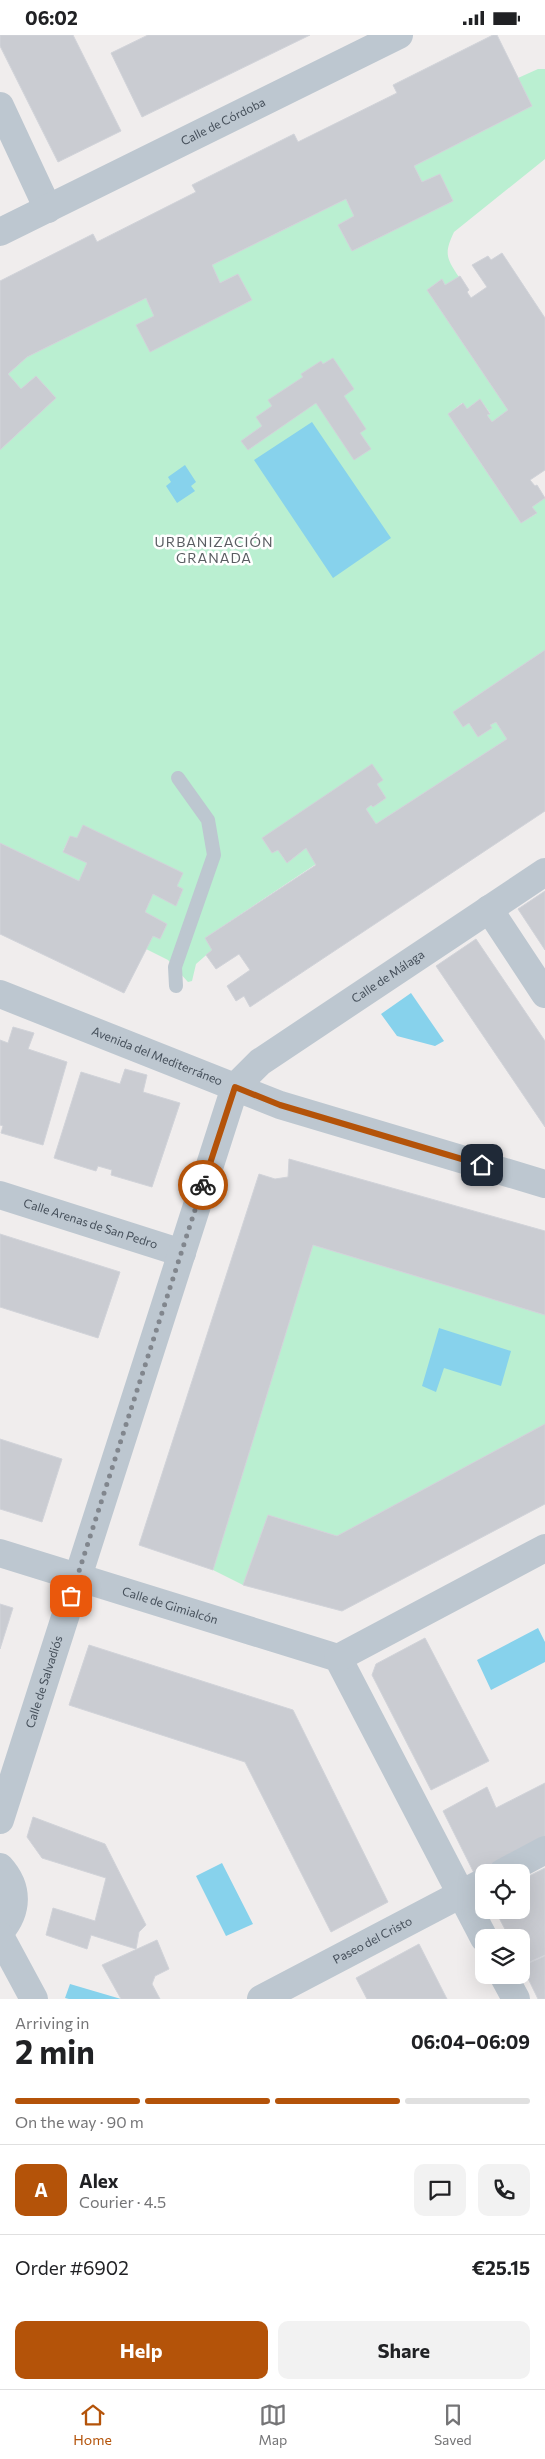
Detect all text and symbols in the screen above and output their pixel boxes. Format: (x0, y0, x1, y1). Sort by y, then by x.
text: 06:02 (25, 6, 78, 29)
street label: Calle de Córdoba (178, 94, 267, 148)
district label: URBANIZACIÓN GRANADA (155, 533, 273, 566)
street label: Calle de Málaga (348, 947, 427, 1005)
street label: Avenida del Mediterráneo (90, 1023, 225, 1088)
pin (461, 1144, 503, 1186)
icon: home (468, 1151, 496, 1179)
courier (178, 1160, 228, 1210)
icon: bike (189, 1171, 217, 1199)
street label: Calle Arenas de San Pedro (22, 1195, 160, 1251)
pin (50, 1575, 92, 1617)
icon: bag (57, 1582, 85, 1610)
street label: Calle de Gimialcón (121, 1583, 220, 1626)
street label: Calle de Salvadiós (22, 1634, 65, 1730)
map controls (475, 1864, 530, 1984)
button: locate (475, 1864, 530, 1919)
street label: Paseo del Cristo (330, 1913, 414, 1966)
button: layers (475, 1929, 530, 1984)
text: Arriving in (15, 2013, 89, 2032)
text: 06:04–06:09 (411, 2030, 530, 2053)
text: 2 min (15, 2031, 95, 2071)
text: On the way · 90 m (15, 2112, 144, 2131)
button: chat (414, 2164, 466, 2216)
button: phone (478, 2164, 530, 2216)
text: Alex (79, 2169, 119, 2192)
text: A (34, 2178, 48, 2201)
text: Courier · 4.5 (79, 2192, 166, 2211)
text: Order #6902 (15, 2256, 129, 2279)
text: €25.15 (472, 2256, 530, 2279)
button: Help (15, 2321, 268, 2379)
button: Share (278, 2321, 530, 2379)
tab: Home (73, 2401, 112, 2448)
tab: Map (258, 2401, 287, 2448)
tab: Saved (434, 2401, 472, 2448)

